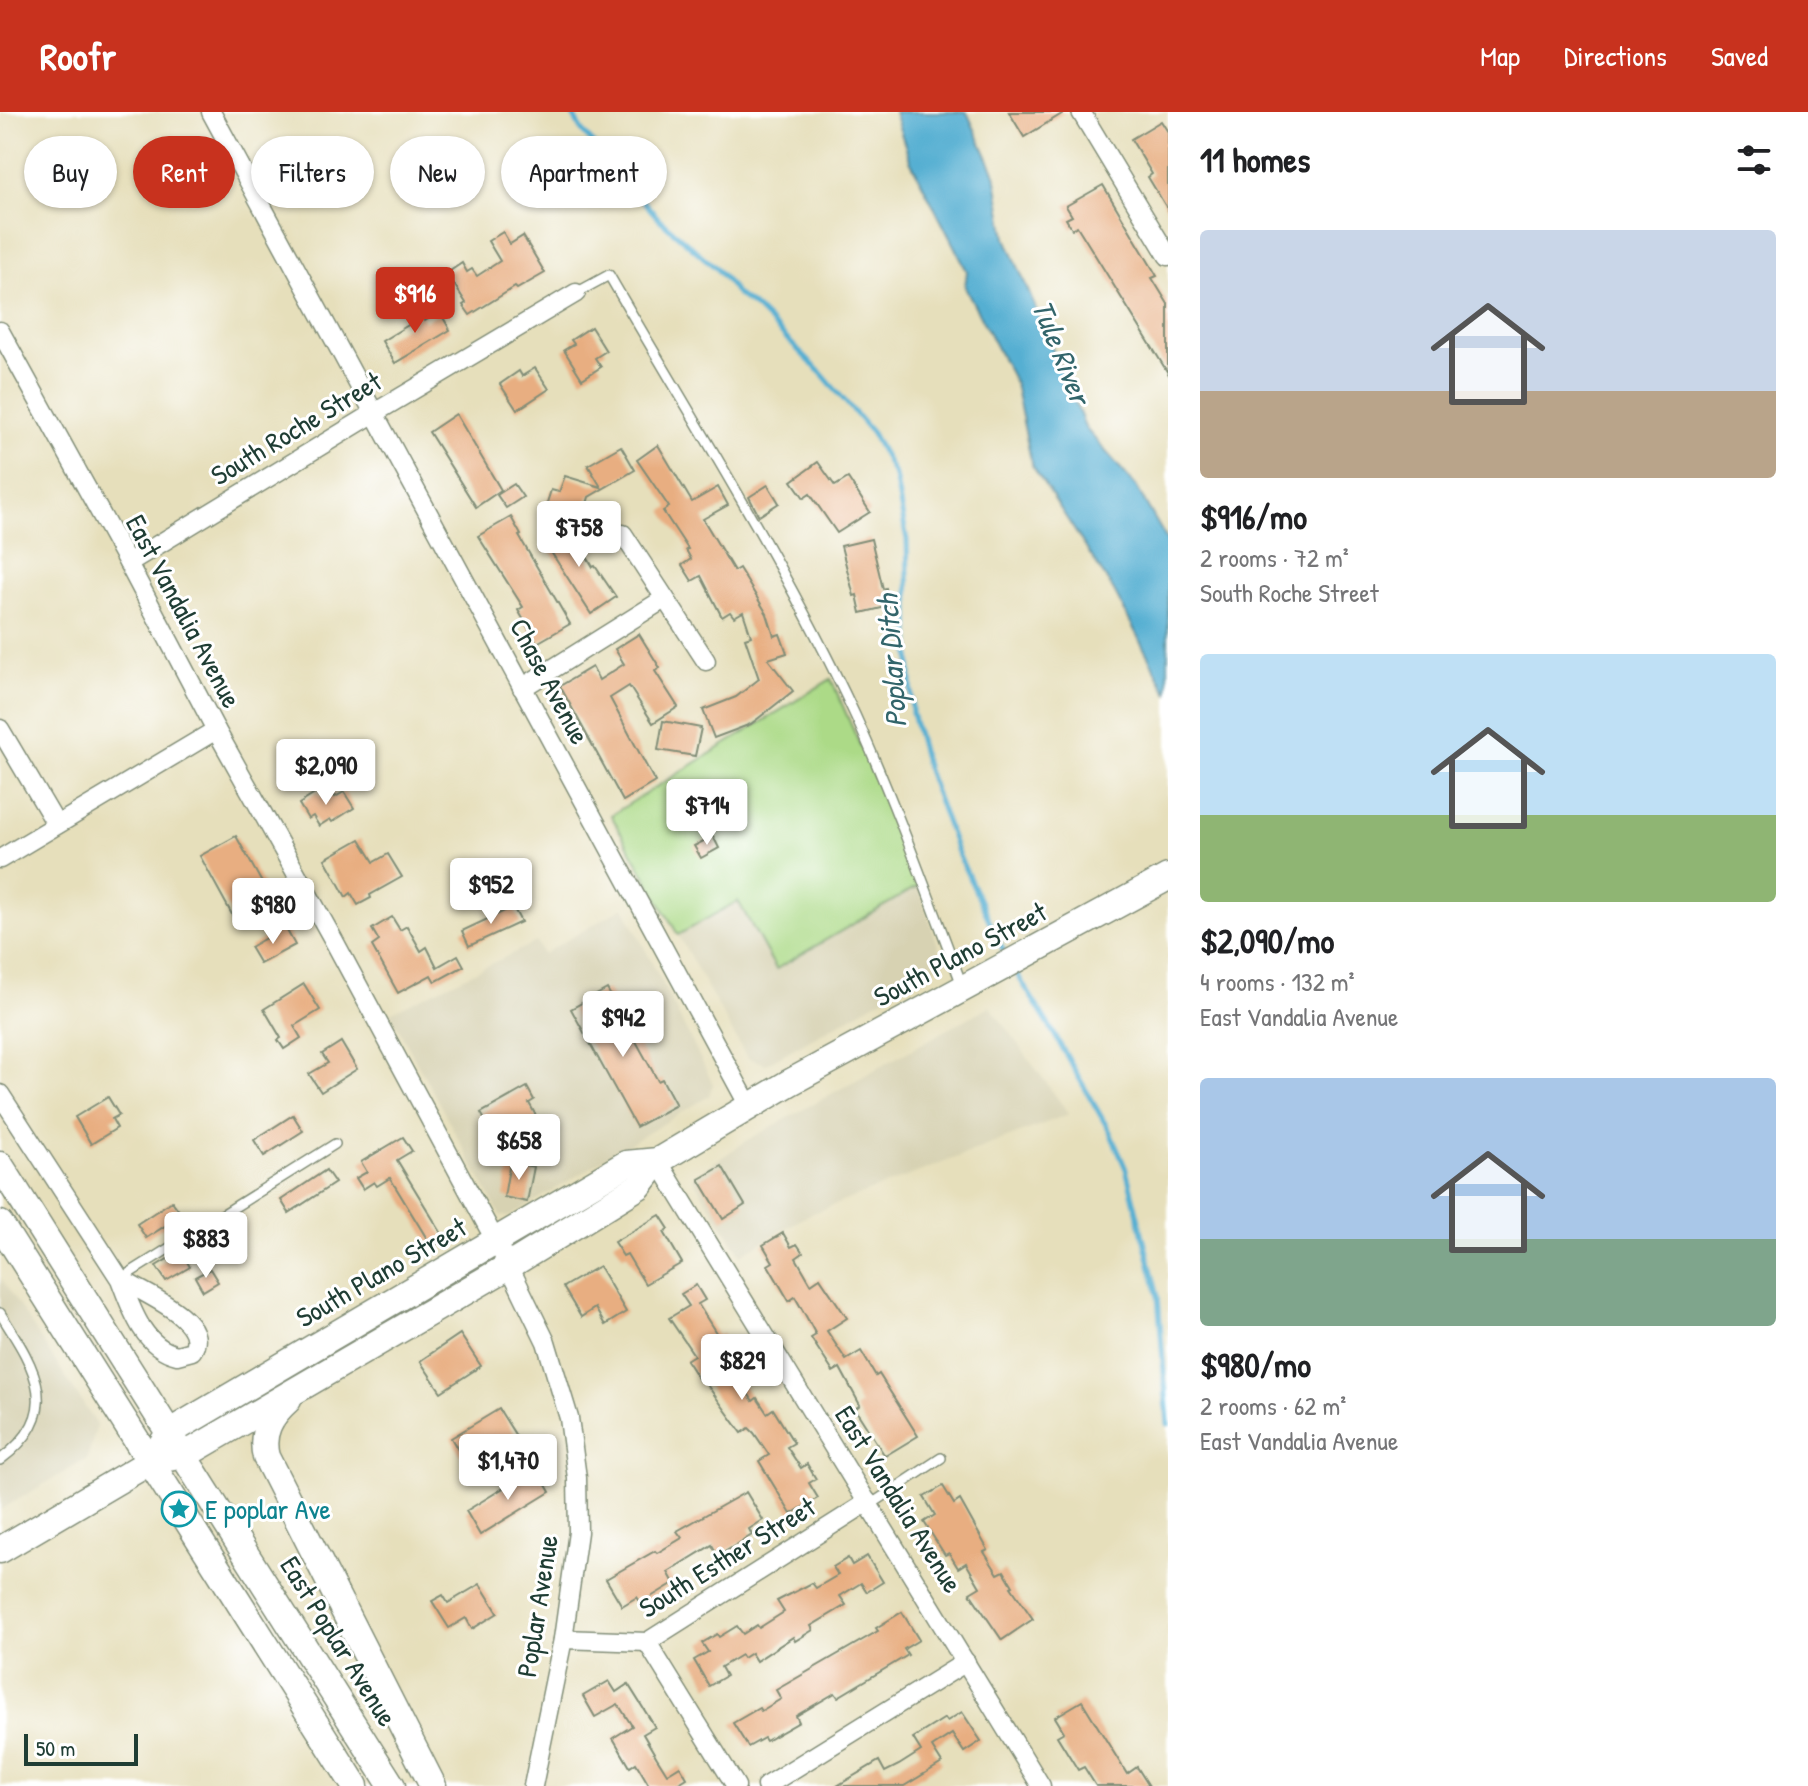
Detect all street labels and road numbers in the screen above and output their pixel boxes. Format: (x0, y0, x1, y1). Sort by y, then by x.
street label: South Roche Street (204, 362, 389, 494)
street label: East Vandalia Avenue (117, 508, 251, 714)
street label: Chase Avenue (501, 611, 599, 751)
street label: South Plano Street (867, 892, 1053, 1016)
street label: South Plano Street (289, 1208, 473, 1336)
street label: East Vandalia Avenue (826, 1398, 972, 1600)
street label: South Esther Street (632, 1487, 823, 1626)
street label: Poplar Avenue (507, 1532, 567, 1680)
street label: East Poplar Avenue (272, 1549, 406, 1733)

